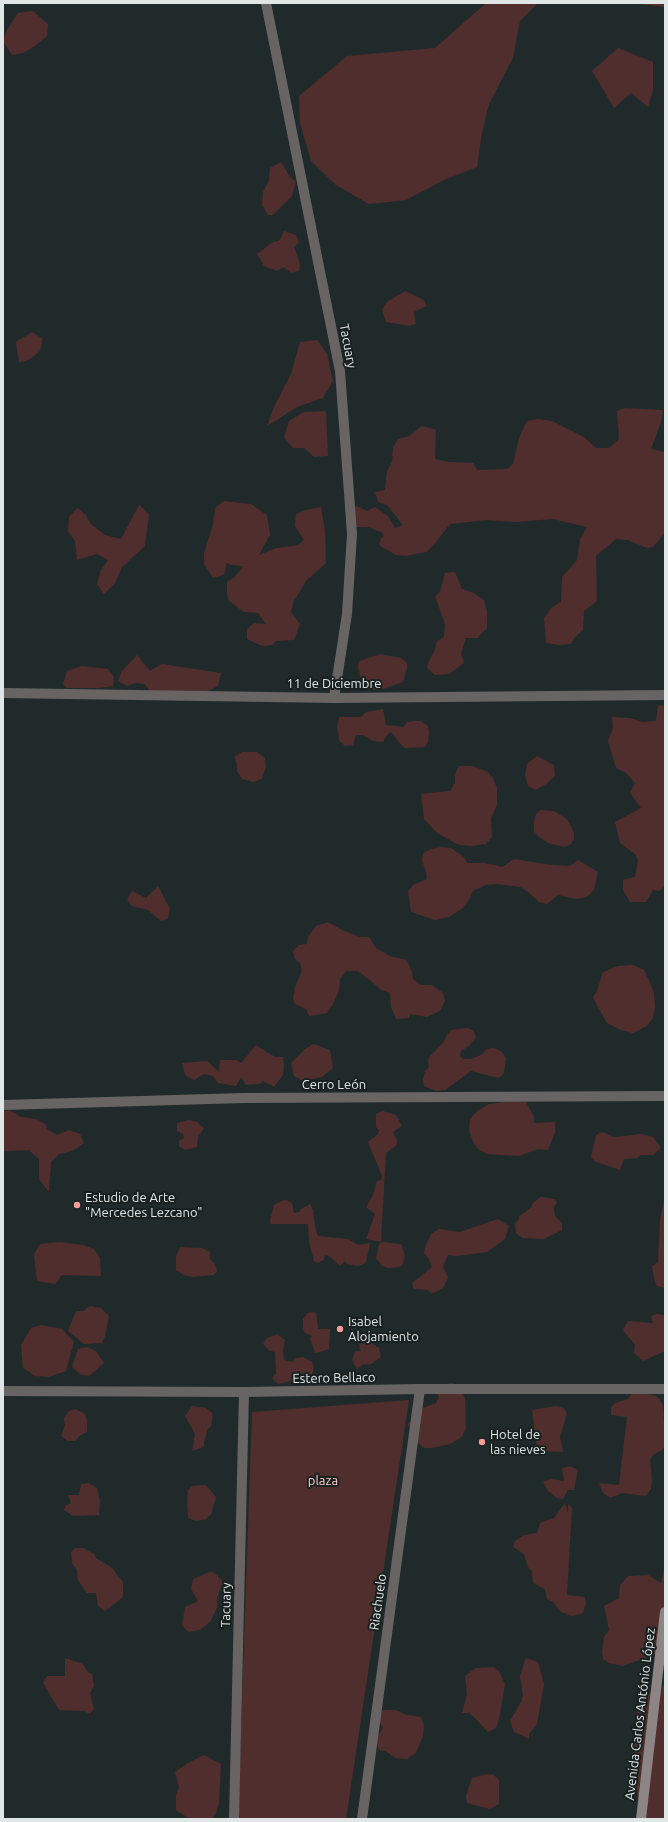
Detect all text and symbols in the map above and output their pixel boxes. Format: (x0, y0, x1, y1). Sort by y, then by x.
street label: Tacuary (336, 322, 360, 370)
street label: 11 de Diciembre (286, 676, 382, 692)
street label: Cerro León (302, 1077, 366, 1093)
place label: Estudio de Arte "Mercedes Lezcano" (85, 1190, 202, 1221)
marker: Estudio de Arte "Mercedes Lezcano" (72, 1200, 82, 1210)
place label: Isabel Alojamiento (348, 1314, 419, 1345)
marker: Isabel Alojamiento (335, 1324, 345, 1334)
street label: Estero Bellaco (292, 1369, 376, 1387)
place label: Hotel de las nieves (490, 1427, 546, 1458)
marker: Hotel de las nieves (477, 1437, 487, 1447)
park label: plaza (308, 1473, 338, 1489)
street label: Riachuelo (366, 1573, 390, 1631)
street label: Tacuary (218, 1582, 234, 1628)
street label: Avenida Carlos António López (622, 1627, 658, 1801)

